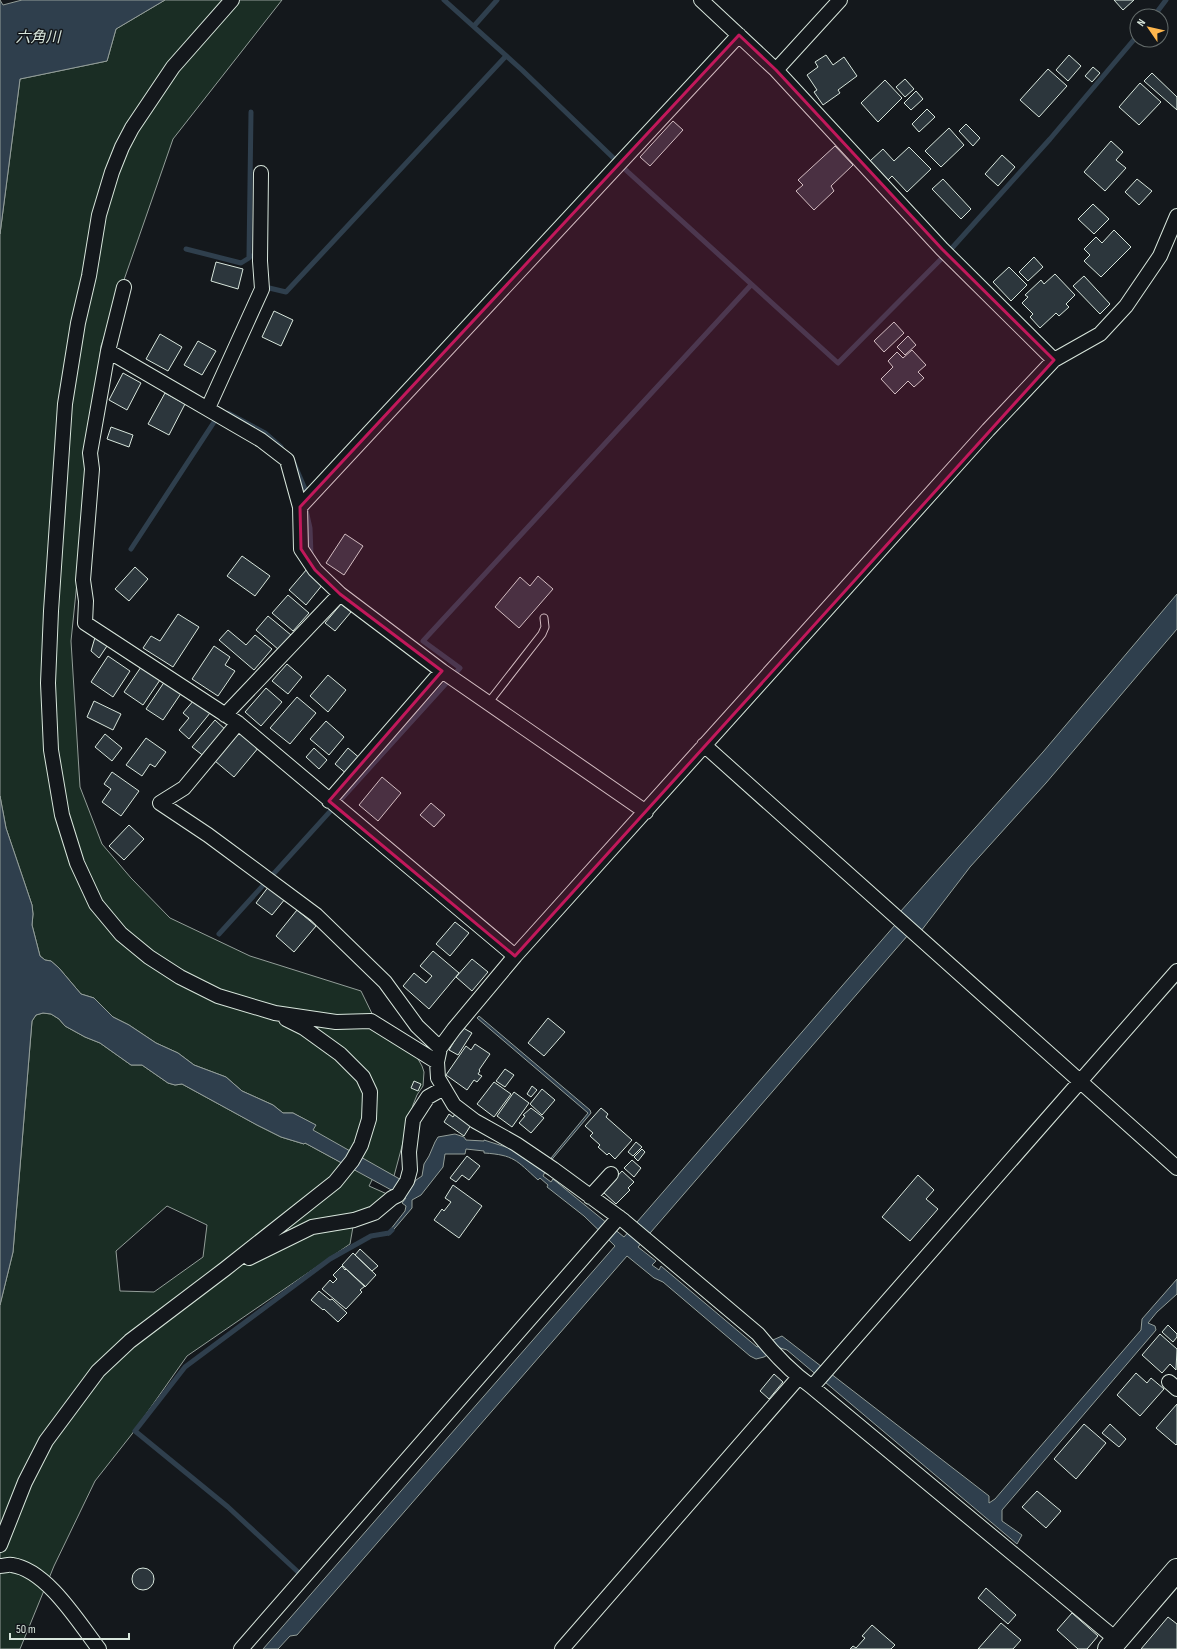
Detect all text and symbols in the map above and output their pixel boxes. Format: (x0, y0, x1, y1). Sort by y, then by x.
north arrow (1129, 8, 1169, 48)
text: N (1134, 17, 1148, 29)
water label: 六角川 (15, 28, 62, 47)
scale bar (10, 1615, 129, 1641)
text: 50 m (16, 1622, 36, 1637)

